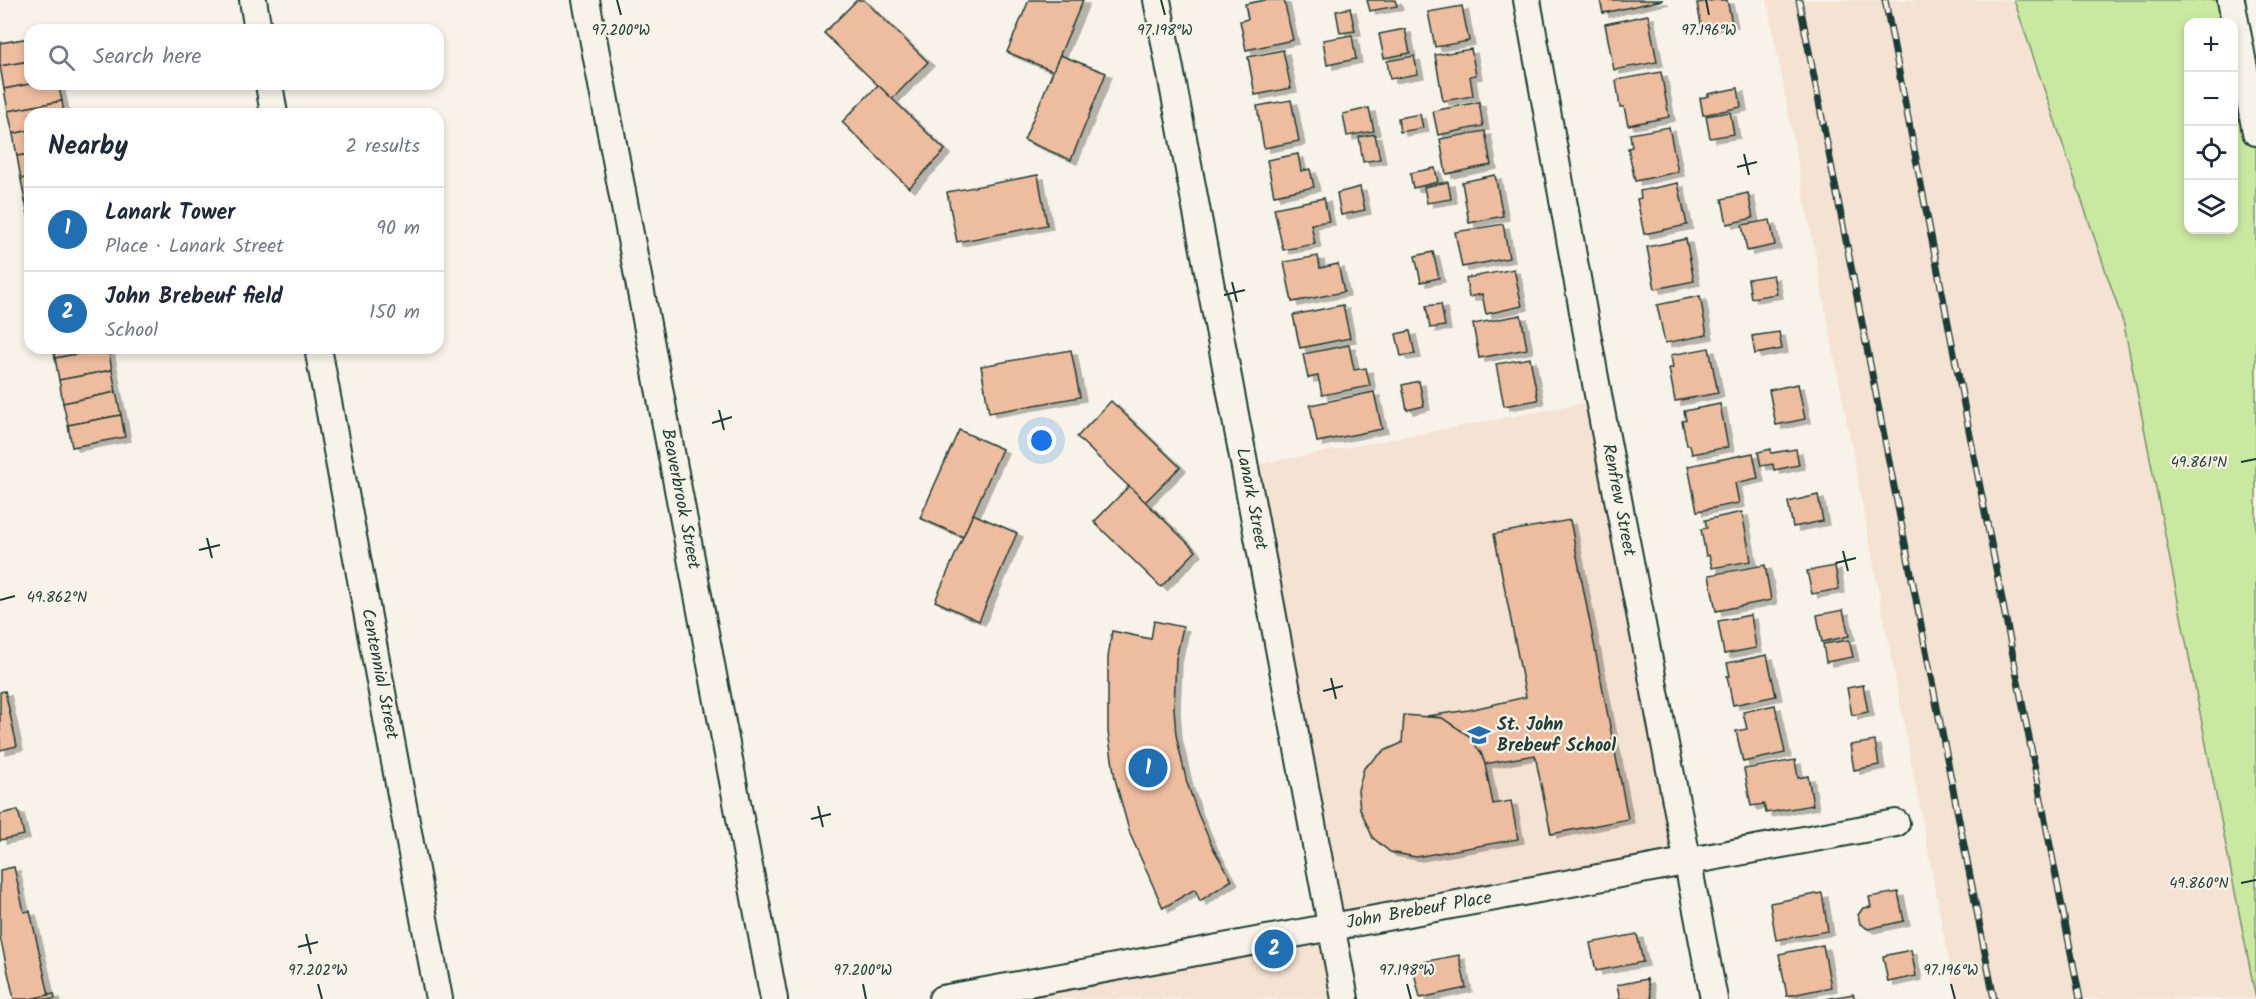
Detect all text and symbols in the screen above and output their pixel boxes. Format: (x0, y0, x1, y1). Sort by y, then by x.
map controls (2184, 18, 2238, 234)
button: + (2184, 18, 2238, 72)
text: 97.200°W (592, 19, 650, 43)
text: 97.198°W (1137, 19, 1193, 43)
text: 97.196°W (1682, 19, 1737, 43)
search box (24, 24, 444, 90)
text: Search here (93, 40, 201, 75)
icon: search (45, 41, 78, 74)
button: − (2184, 72, 2238, 126)
text: Nearby (48, 126, 128, 168)
button: locate (2184, 126, 2238, 180)
text: 2 results (345, 131, 420, 163)
button: layers (2184, 180, 2238, 234)
text: Lanark Tower (105, 196, 235, 231)
text: 1 (64, 213, 71, 245)
text: 90 m (376, 213, 420, 245)
text: Place · Lanark Street (105, 231, 284, 263)
text: John Brebeuf field (105, 280, 283, 315)
text: 2 (62, 297, 73, 329)
text: 150 m (369, 297, 420, 329)
text: School (105, 315, 158, 347)
street label: Beaverbrook Street (652, 426, 708, 573)
your location (1027, 426, 1056, 455)
street label: Renfrew Street (1593, 441, 1643, 560)
street label: Lanark Street (1227, 445, 1275, 554)
text: 49.861°N (2171, 451, 2227, 475)
text: 49.862°N (27, 586, 87, 610)
street label: Centennial Street (352, 606, 406, 743)
place label: St. John Brebeuf School (1497, 711, 1616, 761)
school or university icon: St. John Brebeuf School (1466, 722, 1492, 748)
pin: 1 (1128, 746, 1168, 790)
text: 49.860°N (2169, 872, 2229, 896)
street label: John Brebeuf Place (1344, 884, 1494, 938)
pin: 2 (1254, 926, 1294, 972)
text: 97.202°W (288, 959, 348, 983)
text: 97.200°W (834, 959, 892, 983)
text: 97.198°W (1379, 959, 1435, 983)
text: 97.196°W (1924, 959, 1979, 983)

